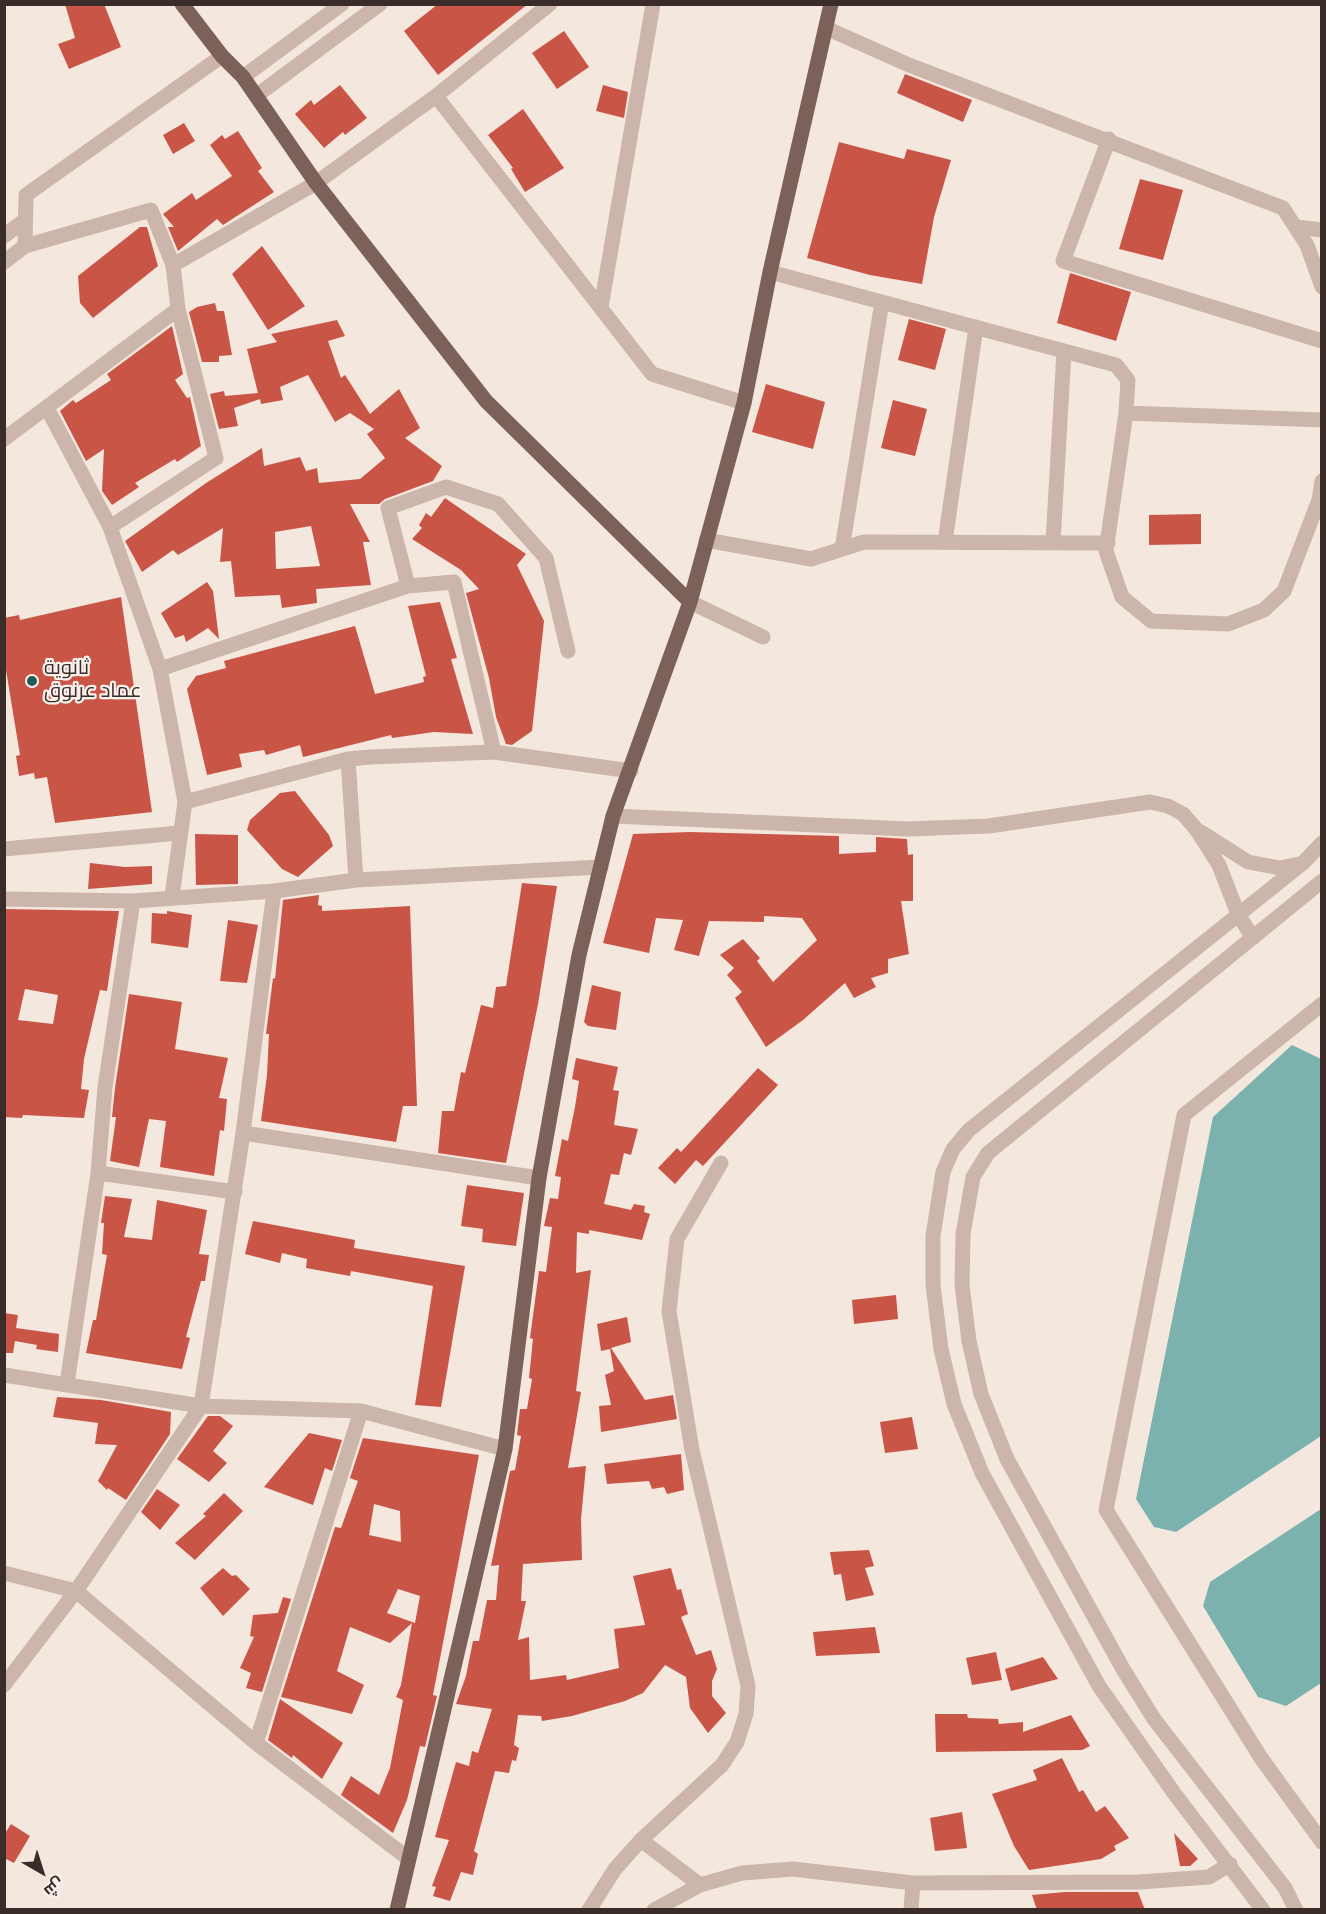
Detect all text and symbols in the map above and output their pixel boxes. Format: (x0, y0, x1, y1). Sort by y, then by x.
place label: ثانوية عماد عرنوق (44, 658, 142, 705)
marker: ثانوية عماد عرنوق (25, 674, 39, 688)
north arrow (12, 1842, 72, 1902)
text: ش (39, 1872, 68, 1900)

